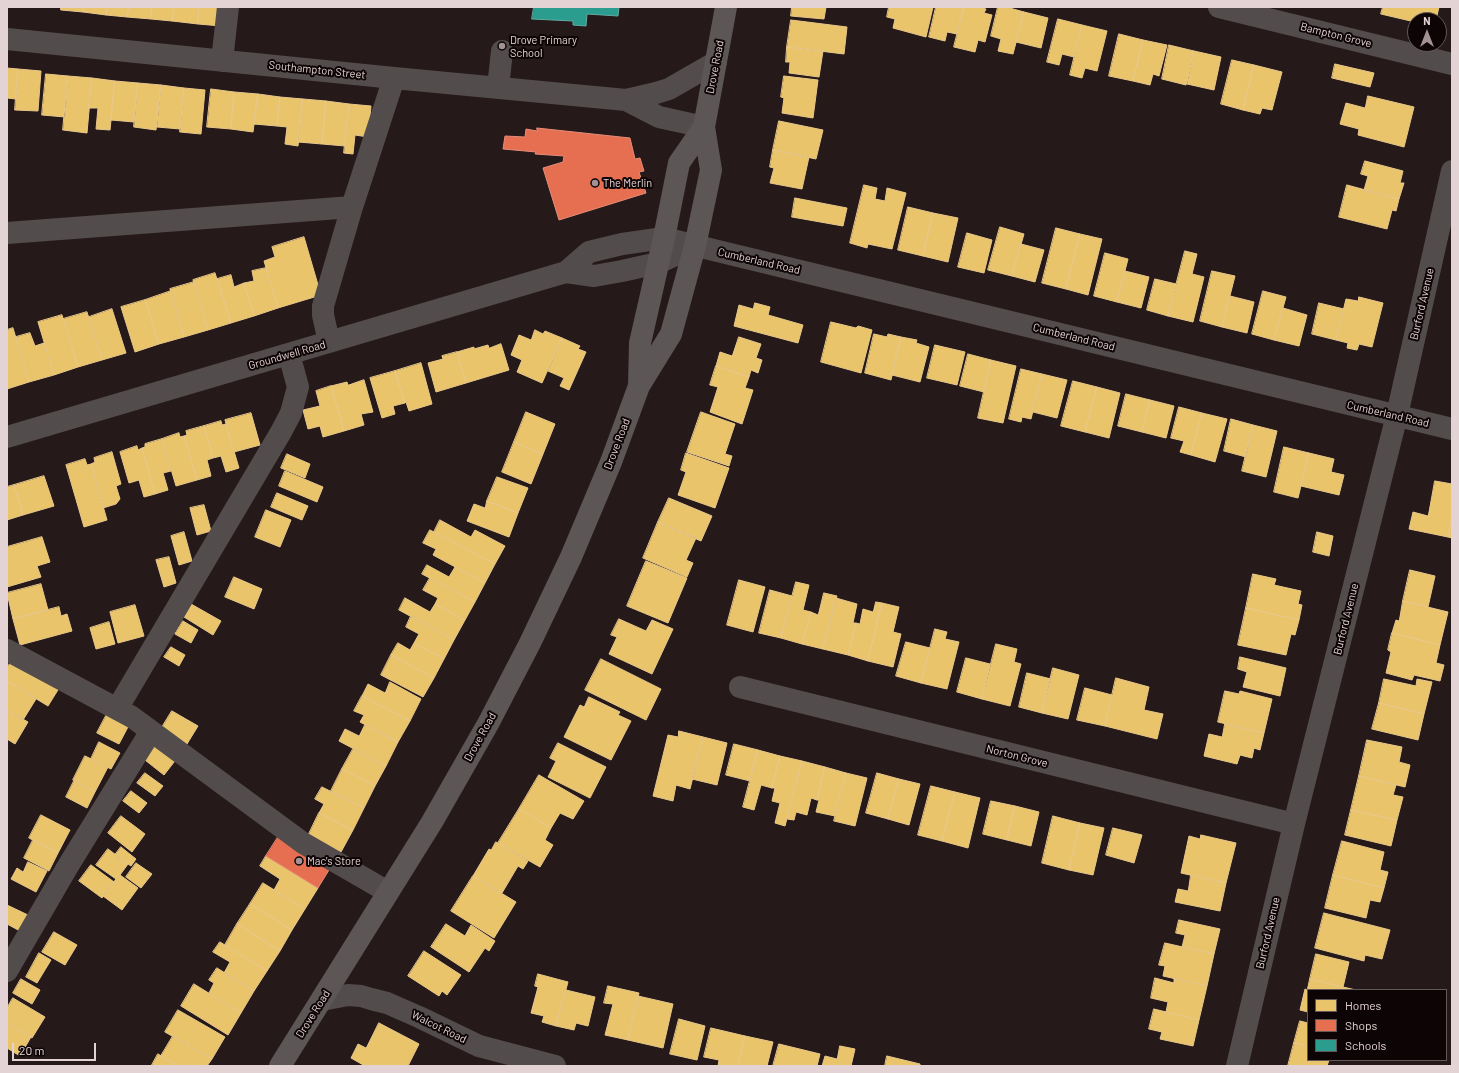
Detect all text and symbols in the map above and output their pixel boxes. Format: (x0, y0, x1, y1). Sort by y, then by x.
north arrow (1407, 12, 1447, 52)
text: N (1423, 14, 1431, 27)
street label: Bampton Grove (1299, 20, 1373, 50)
place label: Drove Primary School (510, 33, 577, 59)
street label: Drove Road (703, 39, 727, 95)
marker: Drove Primary School (497, 41, 507, 51)
street label: Southampton Street (268, 58, 366, 82)
place label: The Merlin (603, 176, 652, 190)
marker: The Merlin (590, 178, 600, 188)
street label: Cumberland Road (717, 245, 801, 277)
street label: Burford Avenue (1407, 267, 1437, 341)
street label: Cumberland Road (1032, 320, 1116, 354)
street label: Groundwell Road (247, 338, 327, 372)
street label: Cumberland Road (1346, 398, 1430, 430)
street label: Drove Road (601, 416, 633, 472)
street label: Burford Avenue (1331, 582, 1361, 656)
street label: Drove Road (461, 710, 499, 764)
street label: Norton Grove (985, 742, 1049, 770)
place label: Mac's Store (307, 854, 361, 868)
marker: Mac's Store (294, 856, 304, 866)
street label: Burford Avenue (1253, 896, 1283, 970)
street label: Drove Road (293, 988, 333, 1040)
legend (1307, 989, 1447, 1061)
text: Homes (1345, 998, 1381, 1012)
street label: Walcot Road (409, 1008, 469, 1046)
text: Shops (1345, 1018, 1377, 1032)
scale bar (14, 1035, 98, 1061)
text: Schools (1345, 1038, 1386, 1052)
text: 20 m (19, 1043, 45, 1057)

